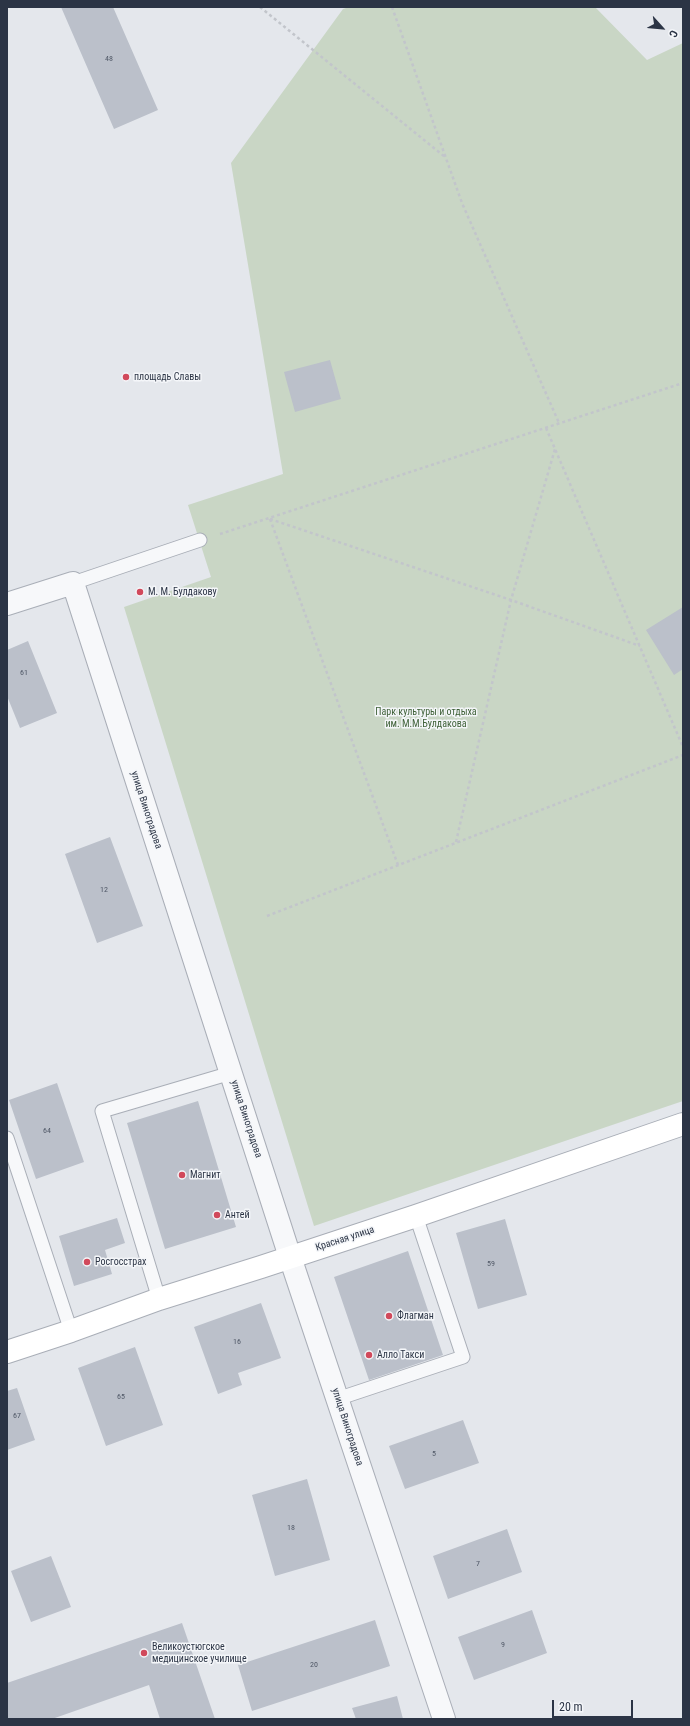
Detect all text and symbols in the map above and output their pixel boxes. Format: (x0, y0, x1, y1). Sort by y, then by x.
north arrow (642, 8, 682, 48)
text: С (666, 28, 680, 39)
house number: 48 (105, 54, 113, 64)
place label: площадь Славы (134, 371, 201, 383)
marker: площадь Славы (121, 372, 131, 382)
place label: М. М. Булдакову (148, 586, 217, 598)
marker: М. М. Булдакову (135, 587, 145, 597)
house number: 61 (20, 668, 28, 678)
park label: Парк культуры и отдыха им. М.М.Булдакова (375, 706, 477, 730)
street label: улица Виноградова (128, 770, 164, 850)
house number: 12 (100, 885, 108, 895)
street label: улица Виноградова (228, 1079, 264, 1159)
house number: 64 (43, 1126, 51, 1136)
place label: Магнит (190, 1169, 220, 1181)
marker: Магнит (177, 1170, 187, 1180)
place label: Антей (225, 1209, 249, 1221)
marker: Антей (212, 1210, 222, 1220)
street label: Красная улица (314, 1224, 376, 1254)
place label: Росгосстрах (95, 1256, 146, 1268)
marker: Росгосстрах (82, 1257, 92, 1267)
house number: 59 (487, 1259, 495, 1269)
place label: Флагман (397, 1310, 434, 1322)
marker: Флагман (384, 1311, 394, 1321)
house number: 16 (233, 1337, 241, 1347)
place label: Алло Такси (377, 1349, 424, 1361)
marker: Алло Такси (364, 1350, 374, 1360)
street label: улица Виноградова (329, 1387, 365, 1467)
house number: 65 (117, 1392, 125, 1402)
house number: 67 (13, 1411, 21, 1421)
house number: 5 (432, 1449, 436, 1459)
house number: 18 (287, 1523, 295, 1533)
house number: 7 (476, 1559, 480, 1569)
house number: 9 (501, 1640, 505, 1650)
place label: Великоустюгское медицинское училище (152, 1641, 247, 1664)
marker: Великоустюгское медицинское училище (139, 1648, 149, 1658)
house number: 20 (310, 1660, 318, 1670)
scale bar (554, 1692, 635, 1718)
text: 20 m (559, 1700, 583, 1714)

